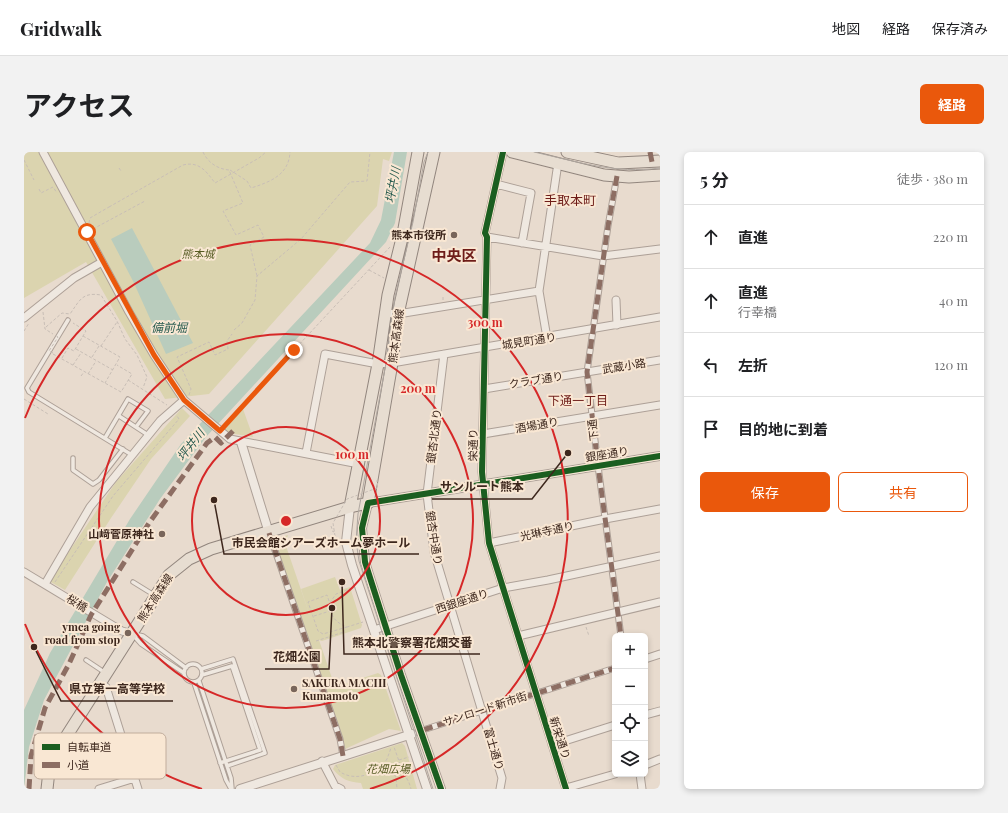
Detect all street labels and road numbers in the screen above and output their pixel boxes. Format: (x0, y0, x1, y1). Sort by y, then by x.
street label: 熊本高森線 (384, 308, 407, 364)
street label: 城見町通り (501, 329, 557, 352)
street label: 武蔵小路 (601, 355, 647, 376)
street label: クラブ通り (508, 368, 564, 391)
street label: 銀杏北通り (423, 408, 444, 464)
street label: 酒場通り (514, 413, 560, 436)
street label: 下通 (584, 418, 601, 442)
street label: 栄通り (465, 428, 480, 462)
street label: 銀座通り (584, 443, 630, 464)
street label: 銀杏中通り (423, 510, 446, 566)
street label: 光琳寺通り (518, 517, 575, 544)
street label: 熊本高森線 (133, 571, 176, 625)
street label: 西銀座通り (433, 585, 490, 616)
street label: 桜橋 (64, 590, 91, 615)
street label: サンロード新市街 (441, 688, 529, 729)
street label: 新栄通り (547, 715, 574, 761)
street label: 富士通り (481, 726, 508, 772)

